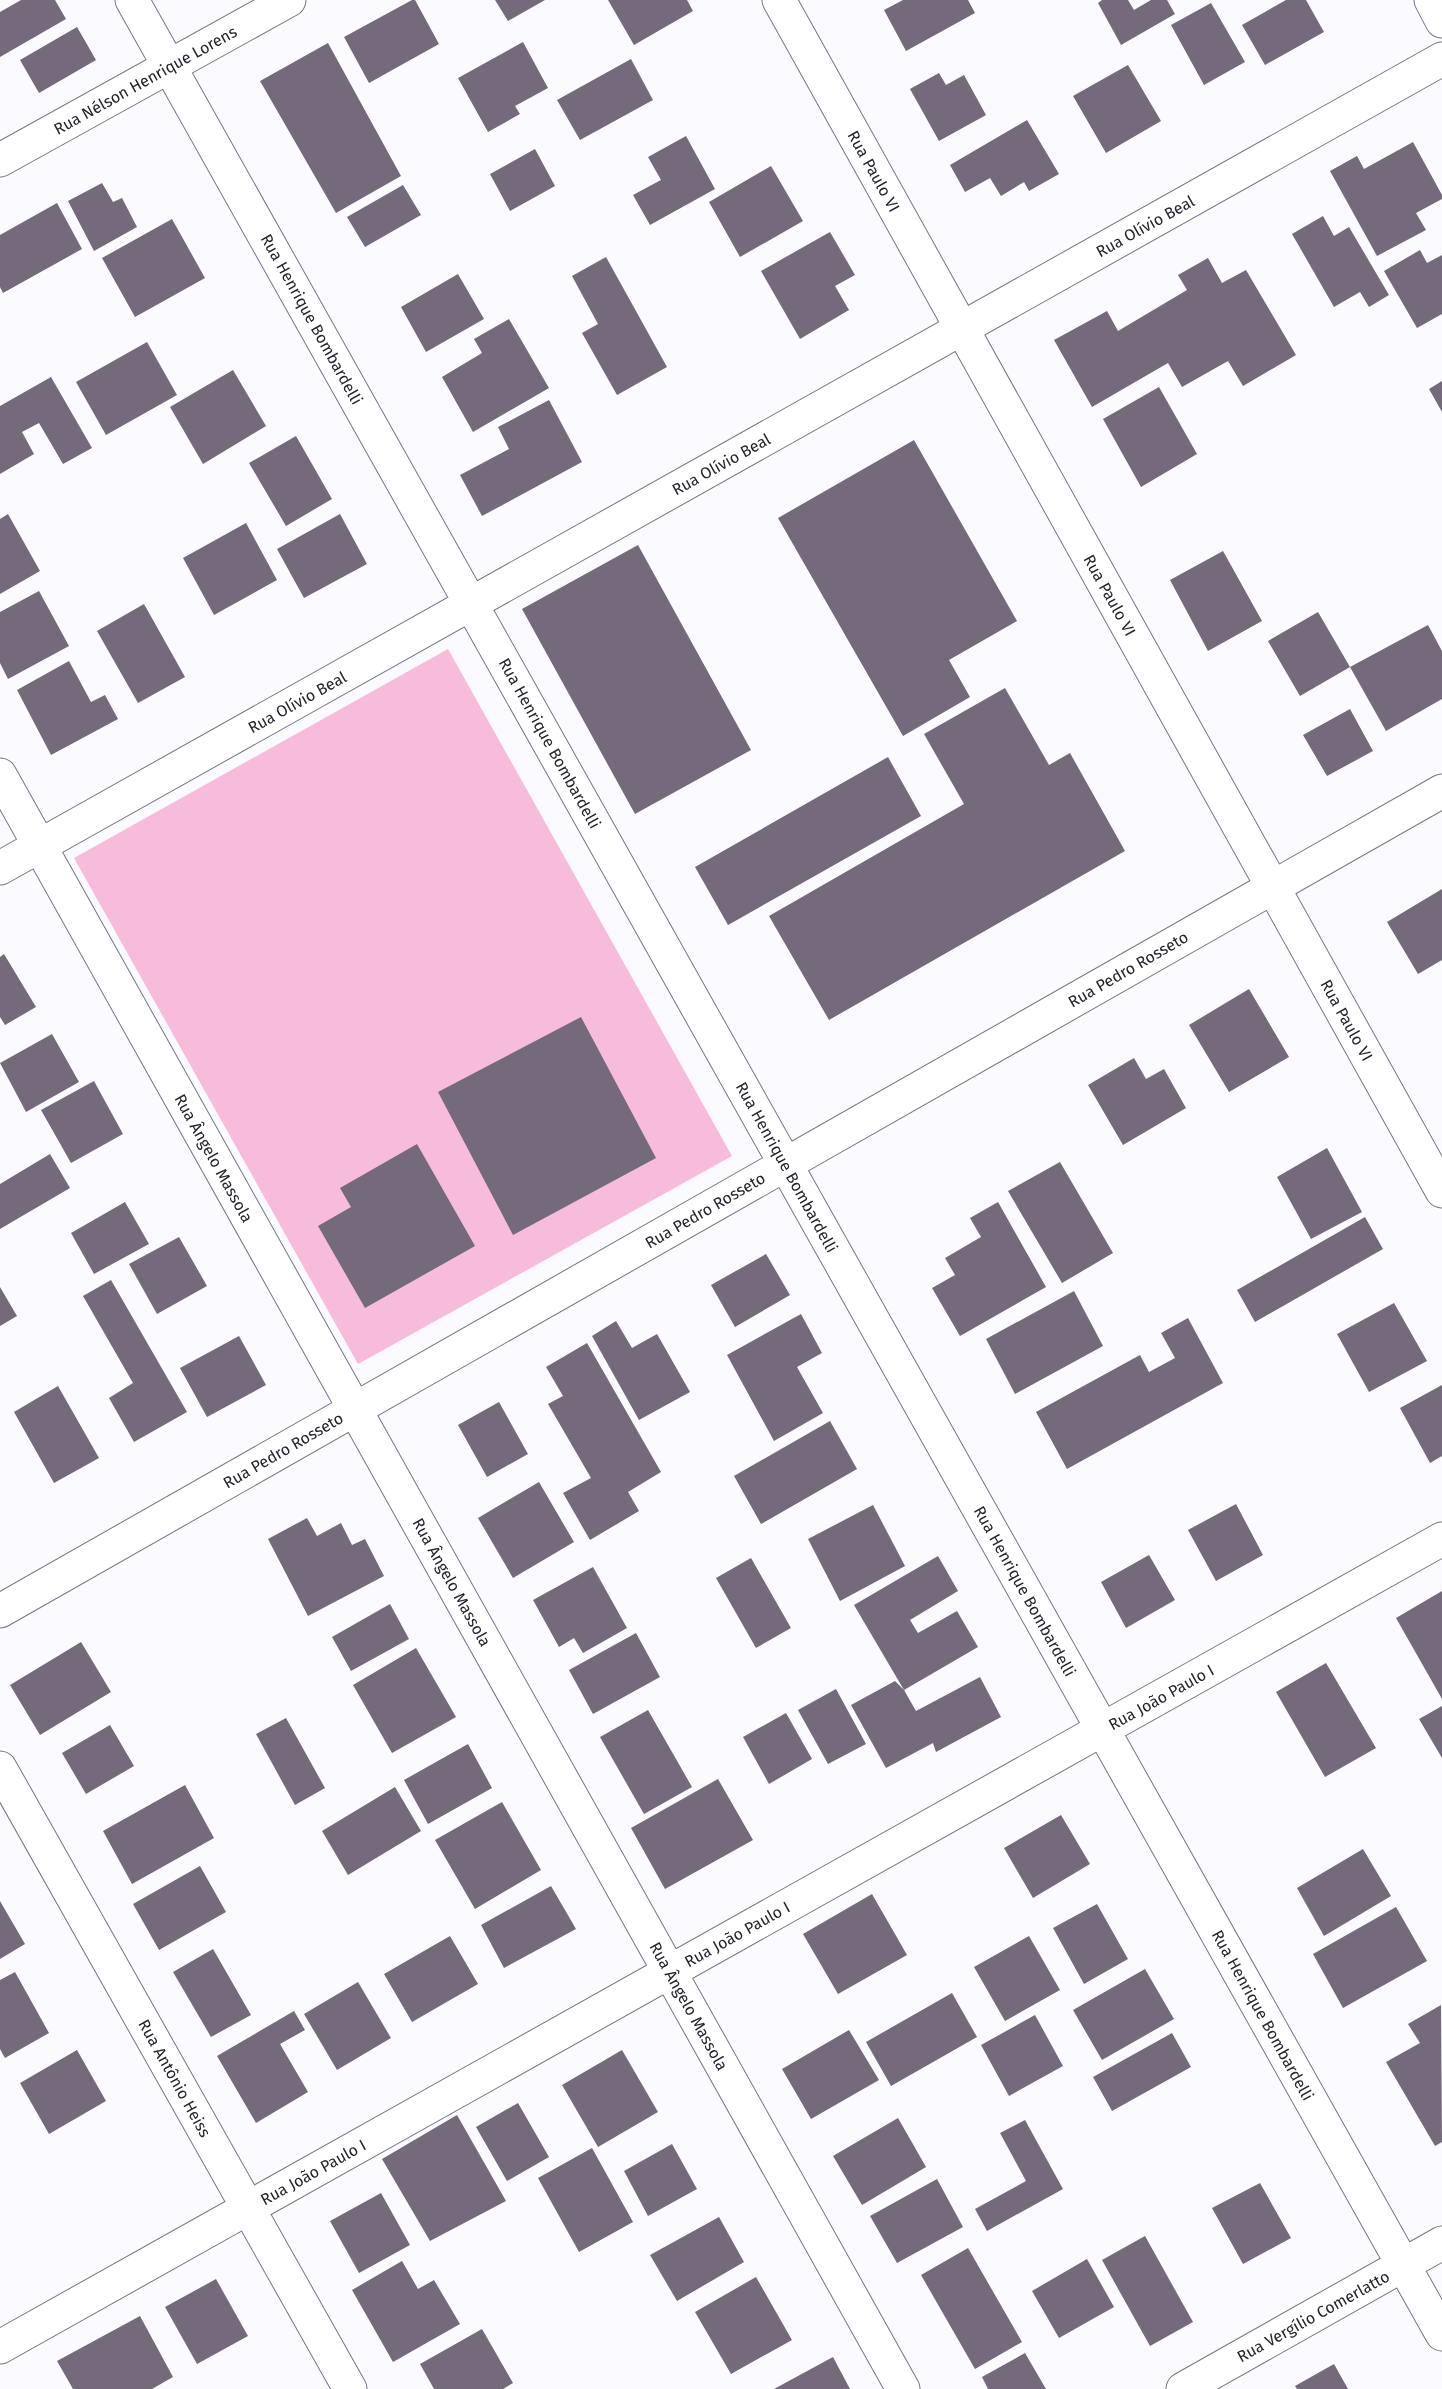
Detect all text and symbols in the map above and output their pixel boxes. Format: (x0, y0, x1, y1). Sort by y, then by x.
street label: Rua Nélson Henrique Lorens (50, 22, 240, 139)
street label: Rua Paulo VI (843, 127, 904, 215)
street label: Rua Olívio Beal (1093, 191, 1198, 261)
street label: Rua Henrique Bombardelli (257, 231, 366, 408)
street label: Rua Olívio Beal (669, 429, 774, 499)
street label: Rua Paulo VI (1079, 551, 1140, 639)
street label: Rua Henrique Bombardelli (495, 655, 604, 832)
street label: Rua Olívio Beal (245, 667, 350, 737)
street label: Rua Pedro Rosseto (1065, 927, 1192, 1012)
street label: Rua Paulo VI (1316, 976, 1377, 1064)
street label: Rua Henrique Bombardelli (732, 1079, 841, 1256)
street label: Rua Ângelo Massola (170, 1090, 258, 1226)
street label: Rua Pedro Rosseto (642, 1168, 769, 1253)
street label: Rua Pedro Rosseto (220, 1408, 347, 1493)
street label: Rua Henrique Bombardelli (970, 1503, 1079, 1680)
street label: Rua Ângelo Massola (408, 1514, 496, 1650)
street label: Rua João Paulo I (1105, 1661, 1217, 1734)
street label: Rua João Paulo I (681, 1898, 793, 1971)
street label: Rua Henrique Bombardelli (1208, 1927, 1317, 2104)
street label: Rua Ângelo Massola (645, 1938, 733, 2074)
street label: Rua Antônio Heiss (134, 2016, 215, 2140)
street label: Rua João Paulo I (257, 2136, 369, 2209)
street label: Rua Vergílio Comerlatto (1234, 2267, 1393, 2366)

